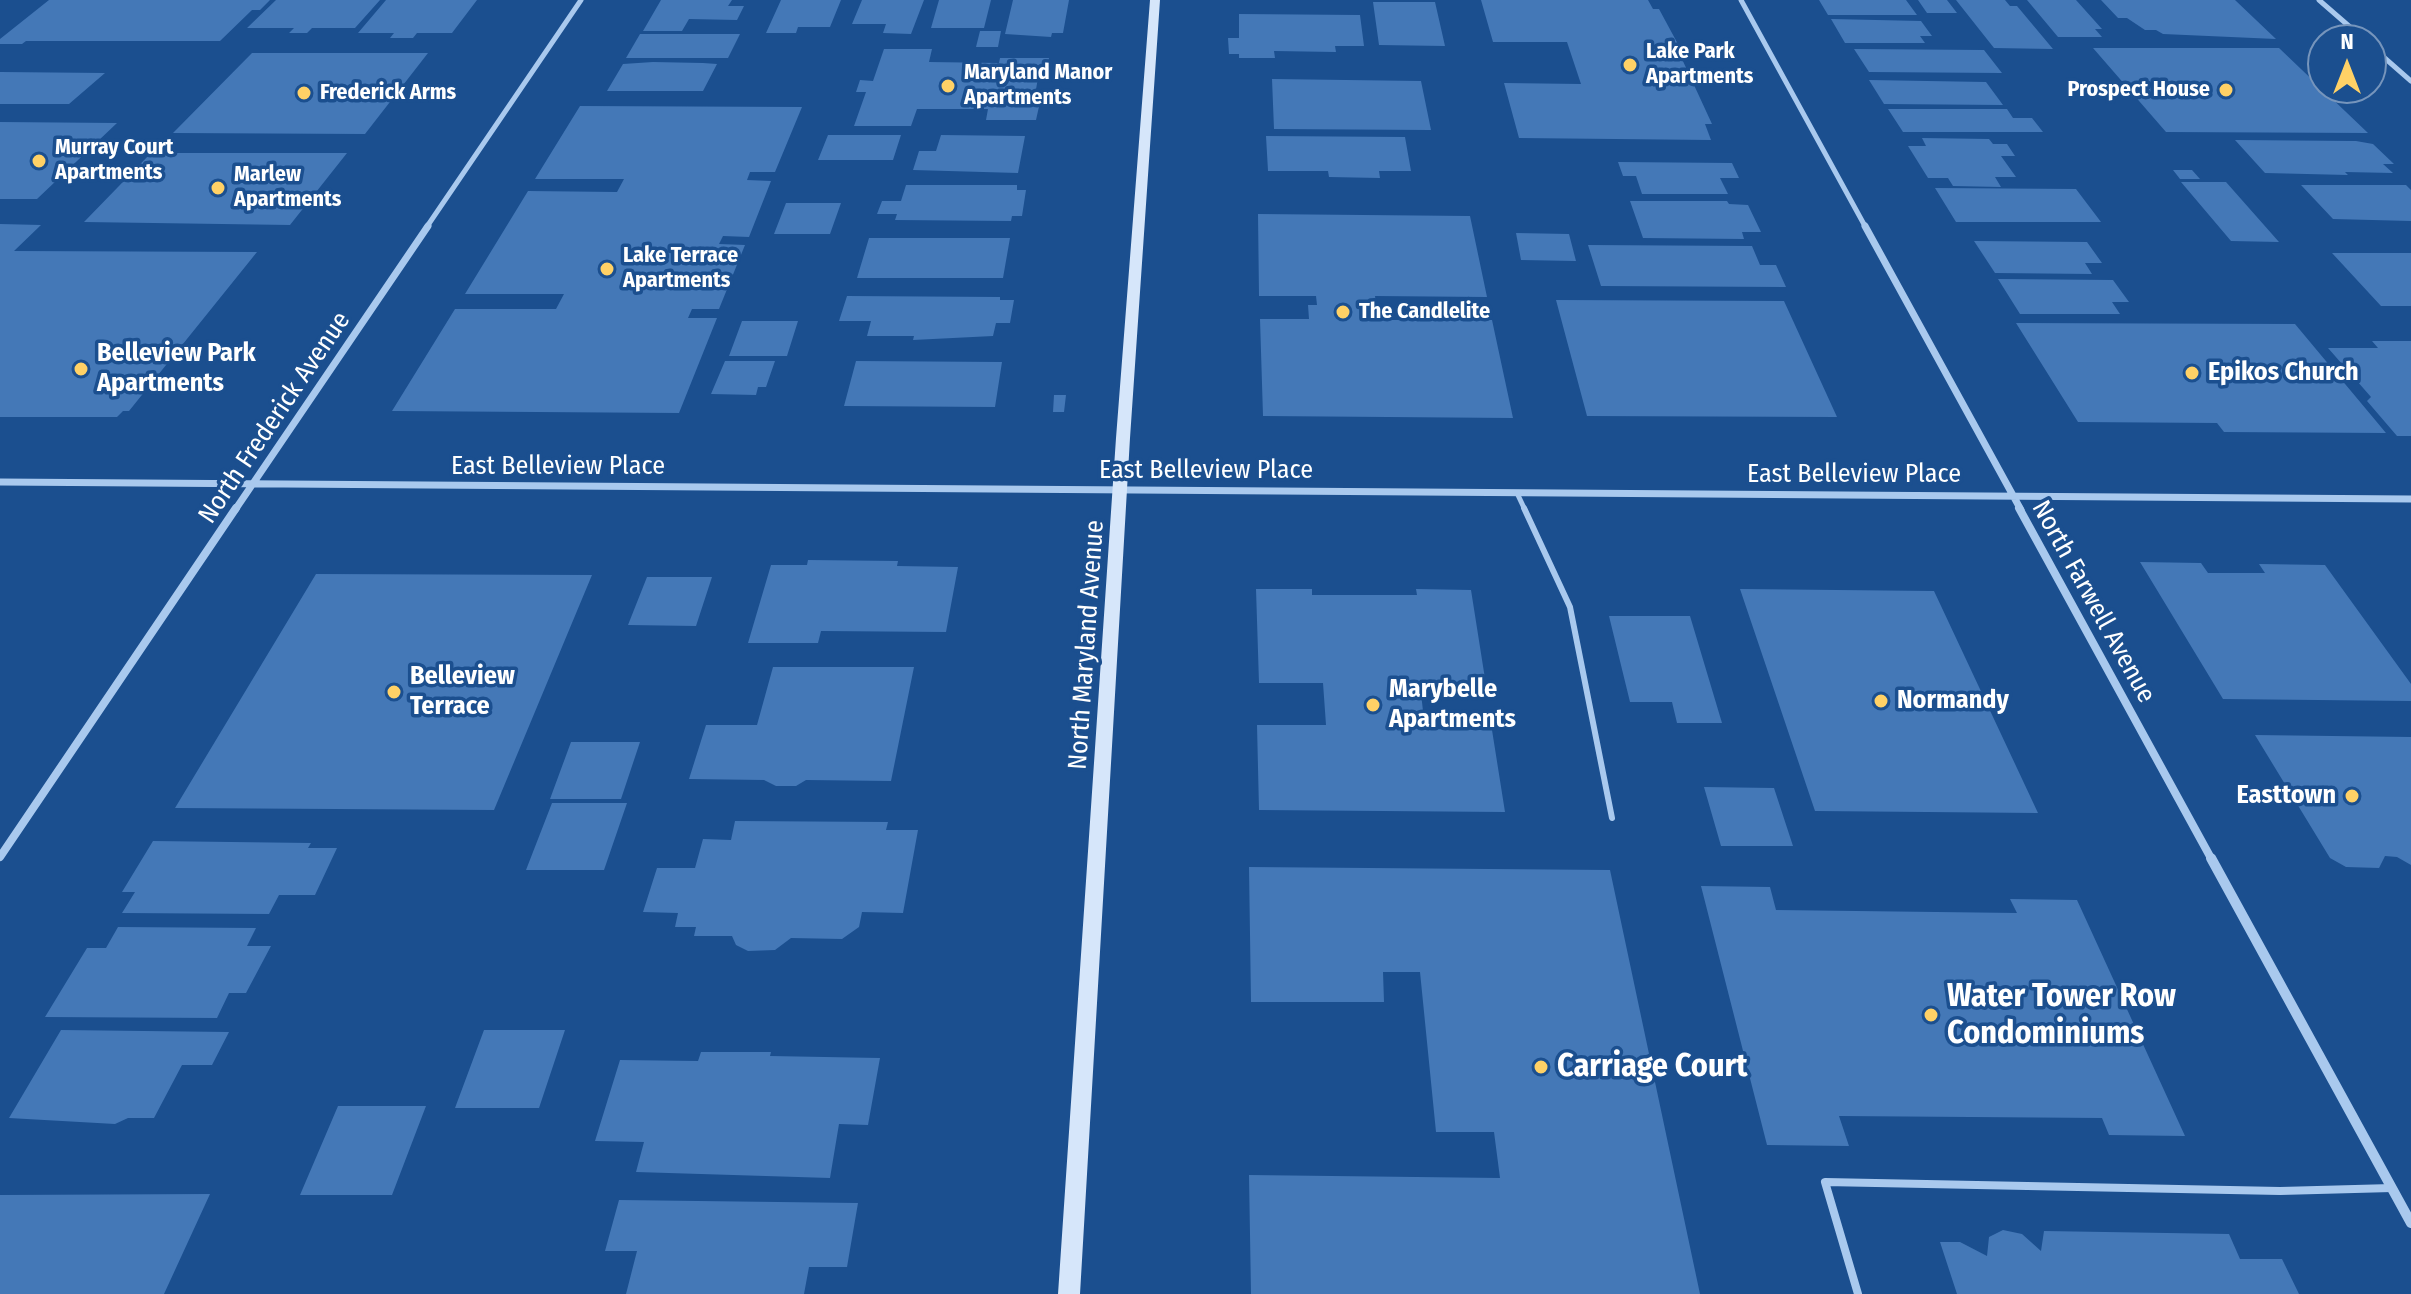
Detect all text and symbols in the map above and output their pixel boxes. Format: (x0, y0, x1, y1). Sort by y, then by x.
north arrow (2307, 24, 2387, 104)
text: N (2340, 28, 2354, 55)
place label: Lake Park Apartments (1646, 39, 1753, 90)
marker: Lake Park Apartments (1621, 56, 1639, 74)
place label: Maryland Manor Apartments (964, 60, 1112, 112)
marker: Maryland Manor Apartments (939, 77, 957, 95)
place label: Prospect House (2067, 77, 2210, 103)
place label: Frederick Arms (320, 80, 456, 106)
marker: Prospect House (2217, 81, 2235, 99)
marker: Frederick Arms (295, 84, 313, 102)
place label: Murray Court Apartments (55, 135, 173, 186)
marker: Murray Court Apartments (30, 152, 48, 170)
place label: Marlew Apartments (234, 162, 341, 214)
marker: Marlew Apartments (209, 179, 227, 197)
place label: Lake Terrace Apartments (623, 243, 738, 294)
marker: Lake Terrace Apartments (598, 260, 616, 278)
place label: The Candlelite (1359, 299, 1490, 325)
marker: The Candlelite (1334, 303, 1352, 321)
street label: North Frederick Avenue (193, 306, 357, 530)
place label: Belleview Park Apartments (97, 338, 256, 400)
place label: Epikos Church (2208, 357, 2359, 389)
marker: Belleview Park Apartments (72, 360, 90, 378)
marker: Epikos Church (2183, 364, 2201, 382)
street label: East Belleview Place (451, 451, 665, 483)
street label: East Belleview Place (1099, 455, 1313, 487)
street label: East Belleview Place (1747, 459, 1961, 491)
street label: North Farwell Avenue (2024, 495, 2162, 709)
street label: North Maryland Avenue (1063, 519, 1111, 771)
place label: Belleview Terrace (410, 661, 515, 722)
place label: Marybelle Apartments (1389, 674, 1516, 736)
marker: Belleview Terrace (385, 683, 403, 701)
place label: Normandy (1897, 685, 2009, 717)
marker: Normandy (1872, 692, 1890, 710)
marker: Marybelle Apartments (1364, 696, 1382, 714)
place label: Easttown (2237, 780, 2336, 812)
marker: Easttown (2343, 787, 2361, 805)
place label: Water Tower Row Condominiums (1947, 978, 2176, 1053)
marker: Water Tower Row Condominiums (1922, 1006, 1940, 1024)
place label: Carriage Court (1557, 1048, 1748, 1086)
marker: Carriage Court (1532, 1058, 1550, 1076)

